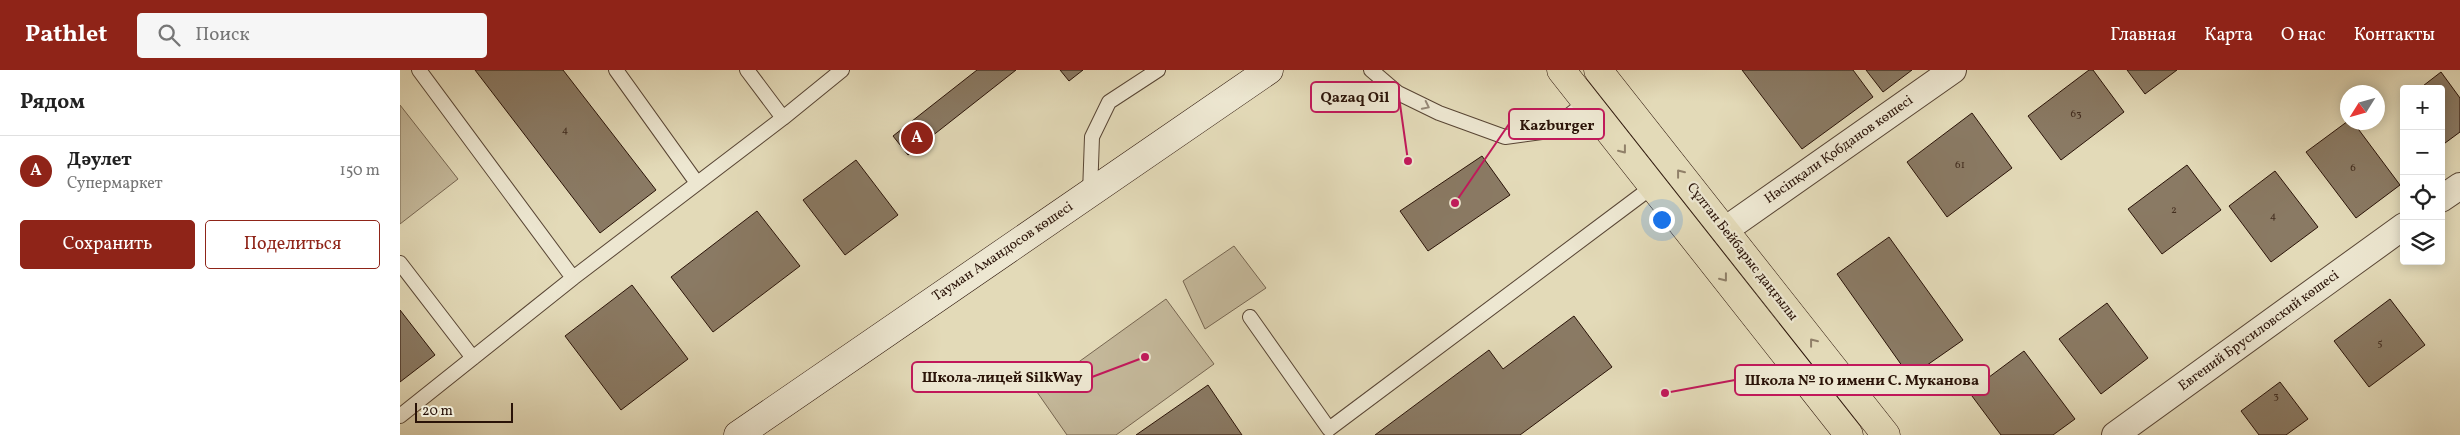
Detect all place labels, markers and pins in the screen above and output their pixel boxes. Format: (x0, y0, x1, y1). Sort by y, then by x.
callout: Qazaq Oil (1311, 82, 1399, 112)
callout: Kazburger (1509, 109, 1604, 139)
pin: A (901, 119, 933, 157)
callout: Школа-лицей SilkWay (912, 362, 1092, 392)
callout: Школа № 10 имени С. Муканова (1735, 365, 1989, 395)

